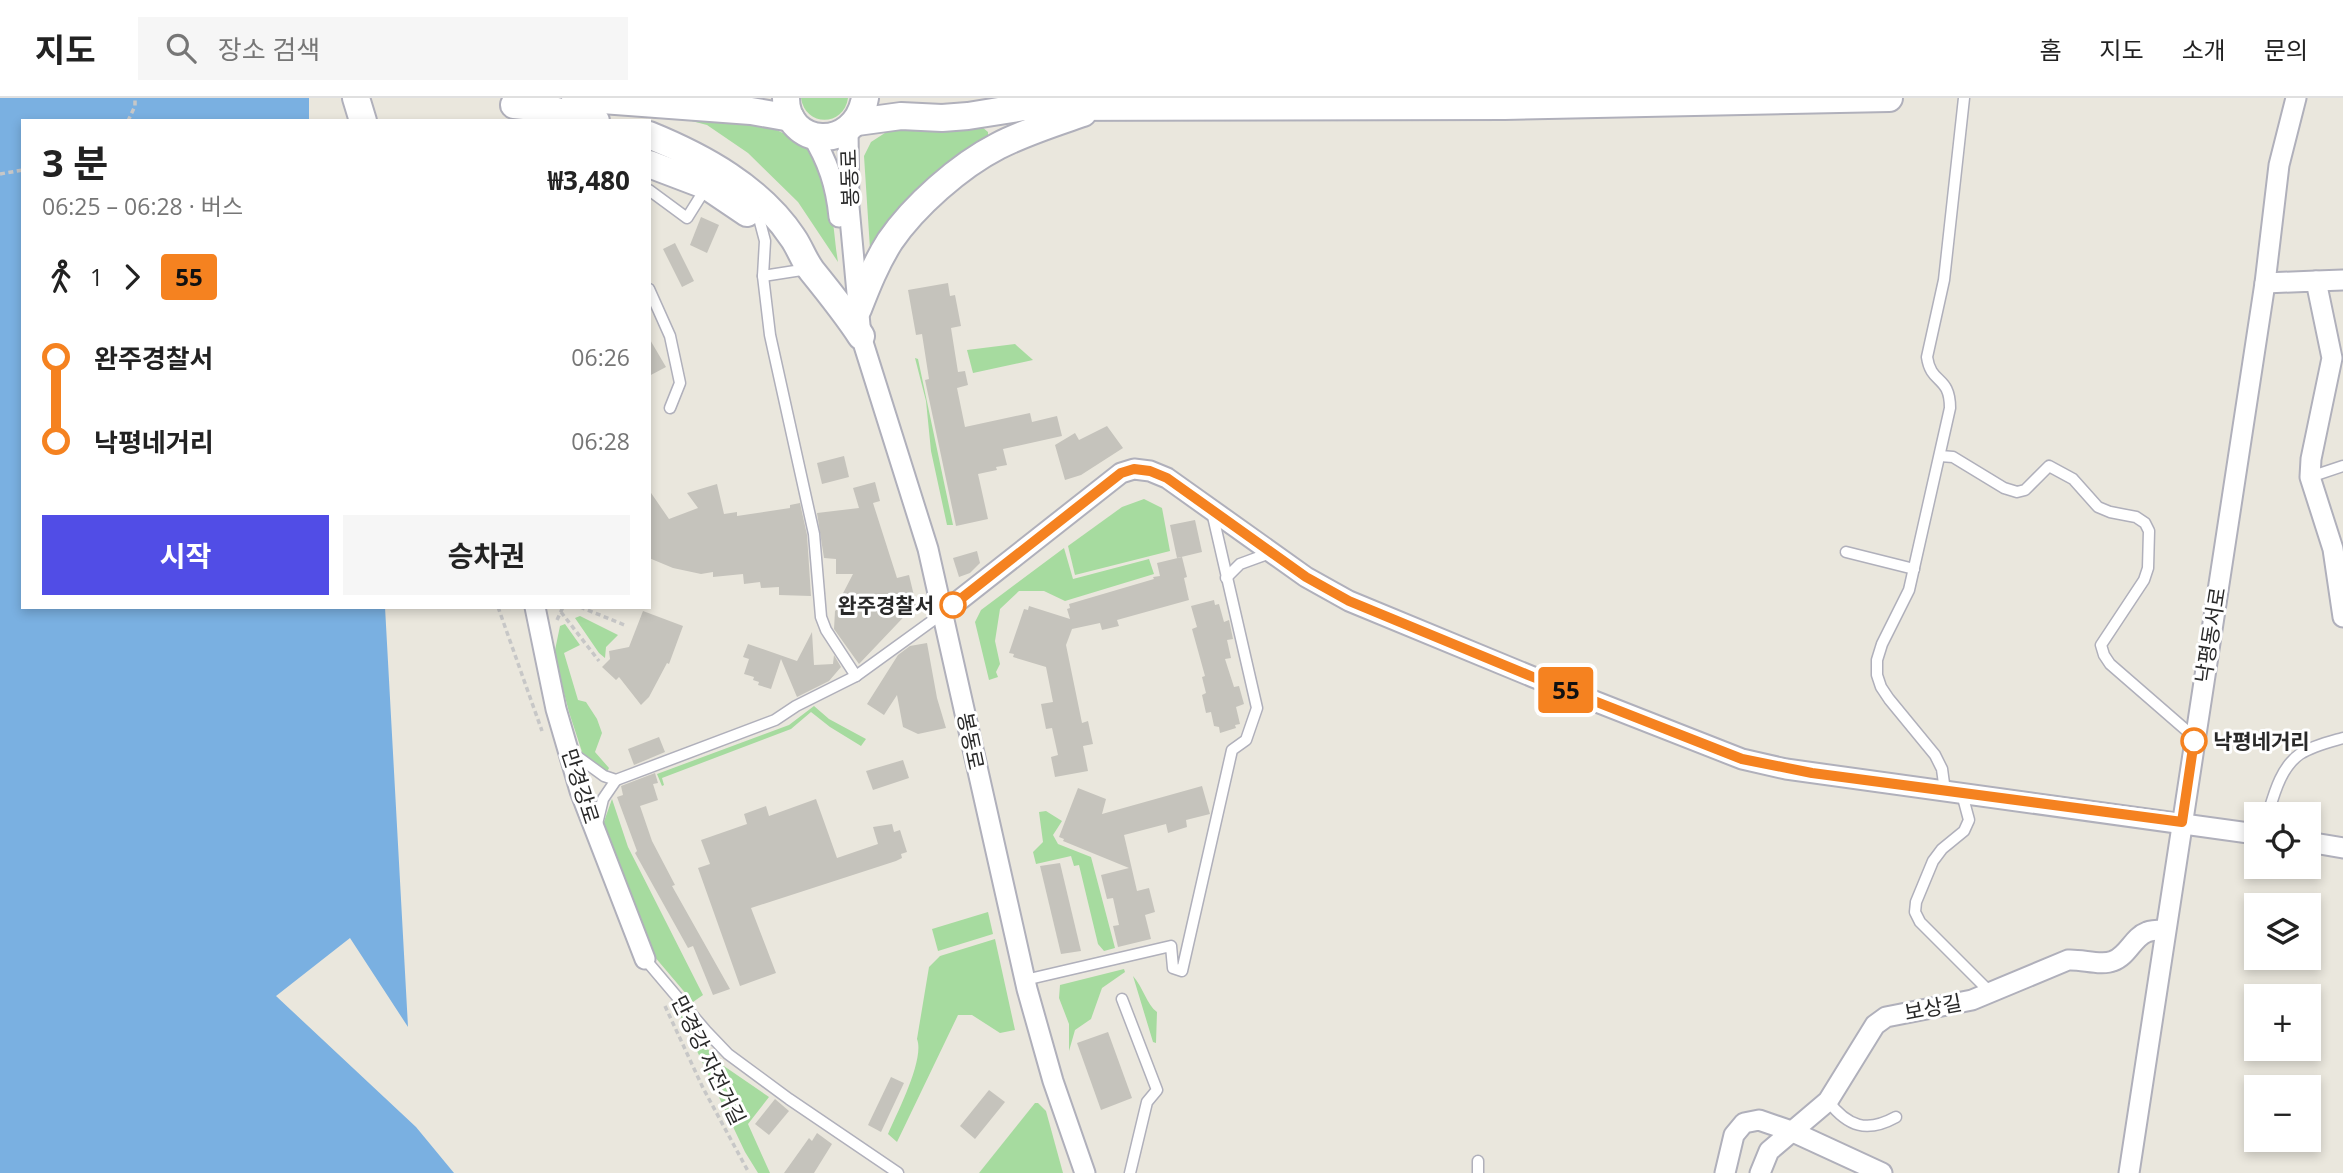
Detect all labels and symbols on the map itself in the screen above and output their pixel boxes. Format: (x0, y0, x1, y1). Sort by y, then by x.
street label: 봉동로 (834, 149, 864, 207)
street label: 낙평동서로 (2189, 585, 2231, 685)
place label: 완주경찰서 (837, 591, 934, 619)
marker: 완주경찰서 (940, 592, 966, 618)
line badge: 55 (1534, 667, 1598, 713)
street label: 봉동로 (951, 710, 991, 772)
place label: 낙평네거리 (2213, 727, 2310, 755)
marker: 낙평네거리 (2181, 728, 2207, 754)
street label: 만경강로 (556, 745, 606, 827)
street label: 보상길 (1902, 988, 1964, 1026)
street label: 만경강 자전거길 (666, 991, 752, 1129)

